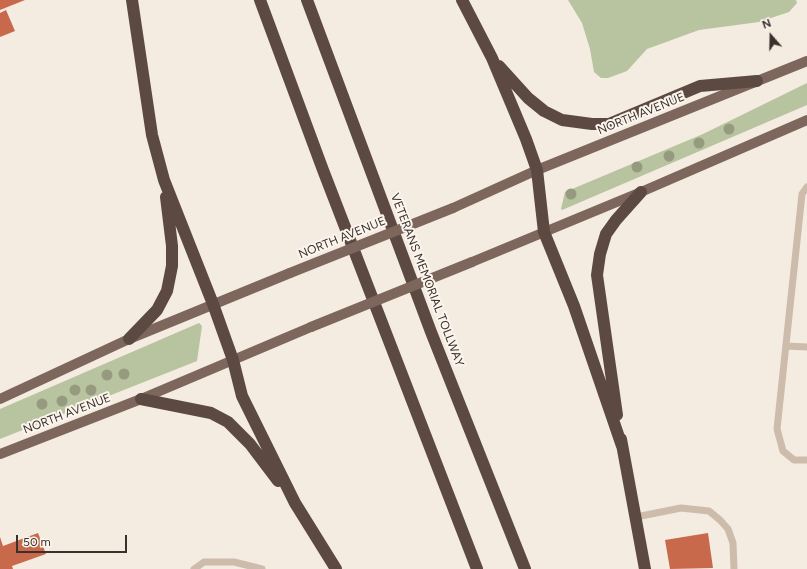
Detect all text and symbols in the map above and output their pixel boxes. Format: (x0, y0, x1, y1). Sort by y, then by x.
north arrow (751, 16, 791, 56)
text: N (760, 17, 773, 32)
street label: NORTH AVENUE (595, 90, 687, 138)
street label: VETERANS MEMORIAL TOLLWAY (387, 192, 467, 368)
street label: NORTH AVENUE (296, 214, 388, 262)
street label: NORTH AVENUE (21, 391, 113, 437)
scale bar (18, 527, 129, 553)
text: 50 m (23, 535, 51, 549)

